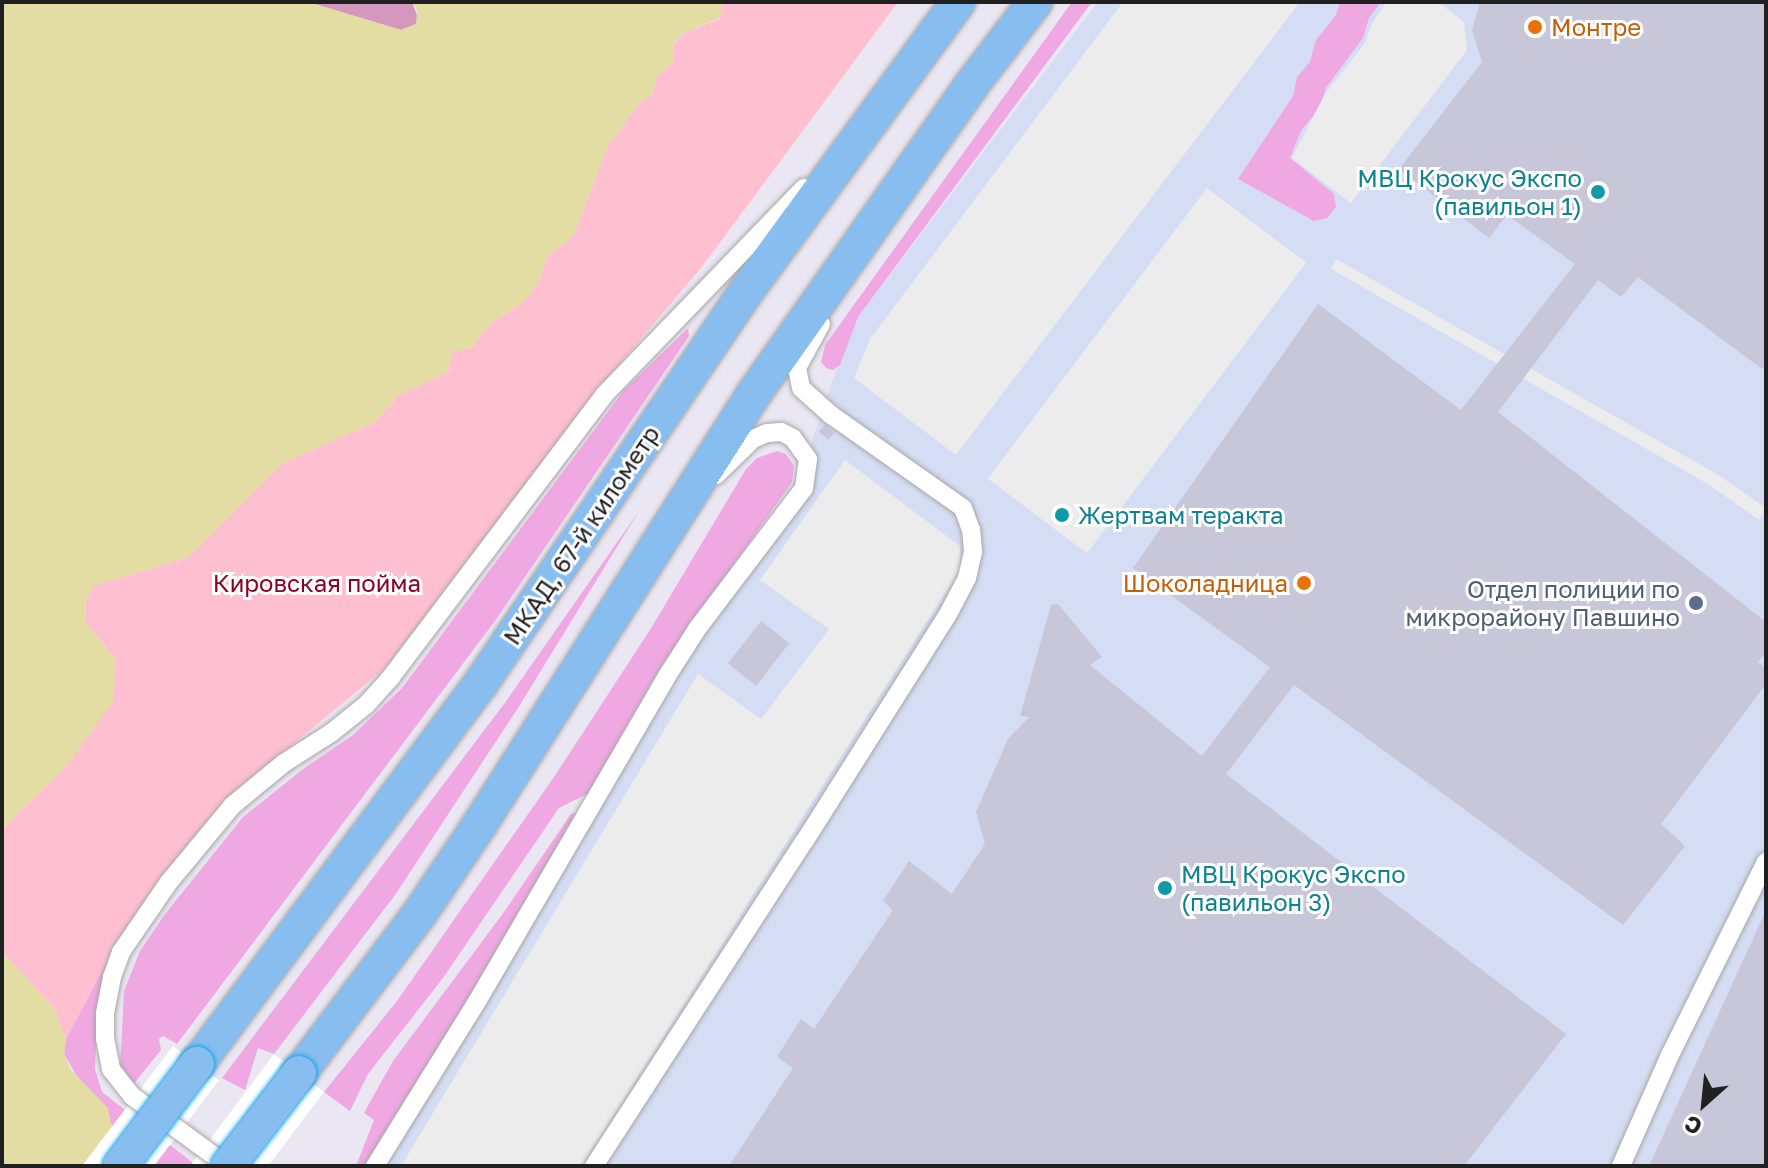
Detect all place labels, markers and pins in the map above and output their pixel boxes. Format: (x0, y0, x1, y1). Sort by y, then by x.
place label: Монтре (1551, 13, 1641, 41)
marker: Монтре (1526, 18, 1544, 36)
place label: МВЦ Крокус Экспо (павильон 1) (1357, 164, 1582, 220)
marker: МВЦ Крокус Экспо (павильон 1) (1589, 183, 1607, 201)
place label: Жертвам теракта (1078, 501, 1284, 529)
marker: Жертвам теракта (1053, 506, 1071, 524)
place label: Шоколадница (1123, 569, 1288, 597)
marker: Шоколадница (1295, 574, 1313, 592)
place label: Отдел полиции по микрорайону Павшино (1405, 575, 1680, 631)
marker: Отдел полиции по микрорайону Павшино (1687, 594, 1705, 612)
place label: МВЦ Крокус Экспо (павильон 3) (1181, 860, 1406, 916)
marker: МВЦ Крокус Экспо (павильон 3) (1156, 879, 1174, 897)

